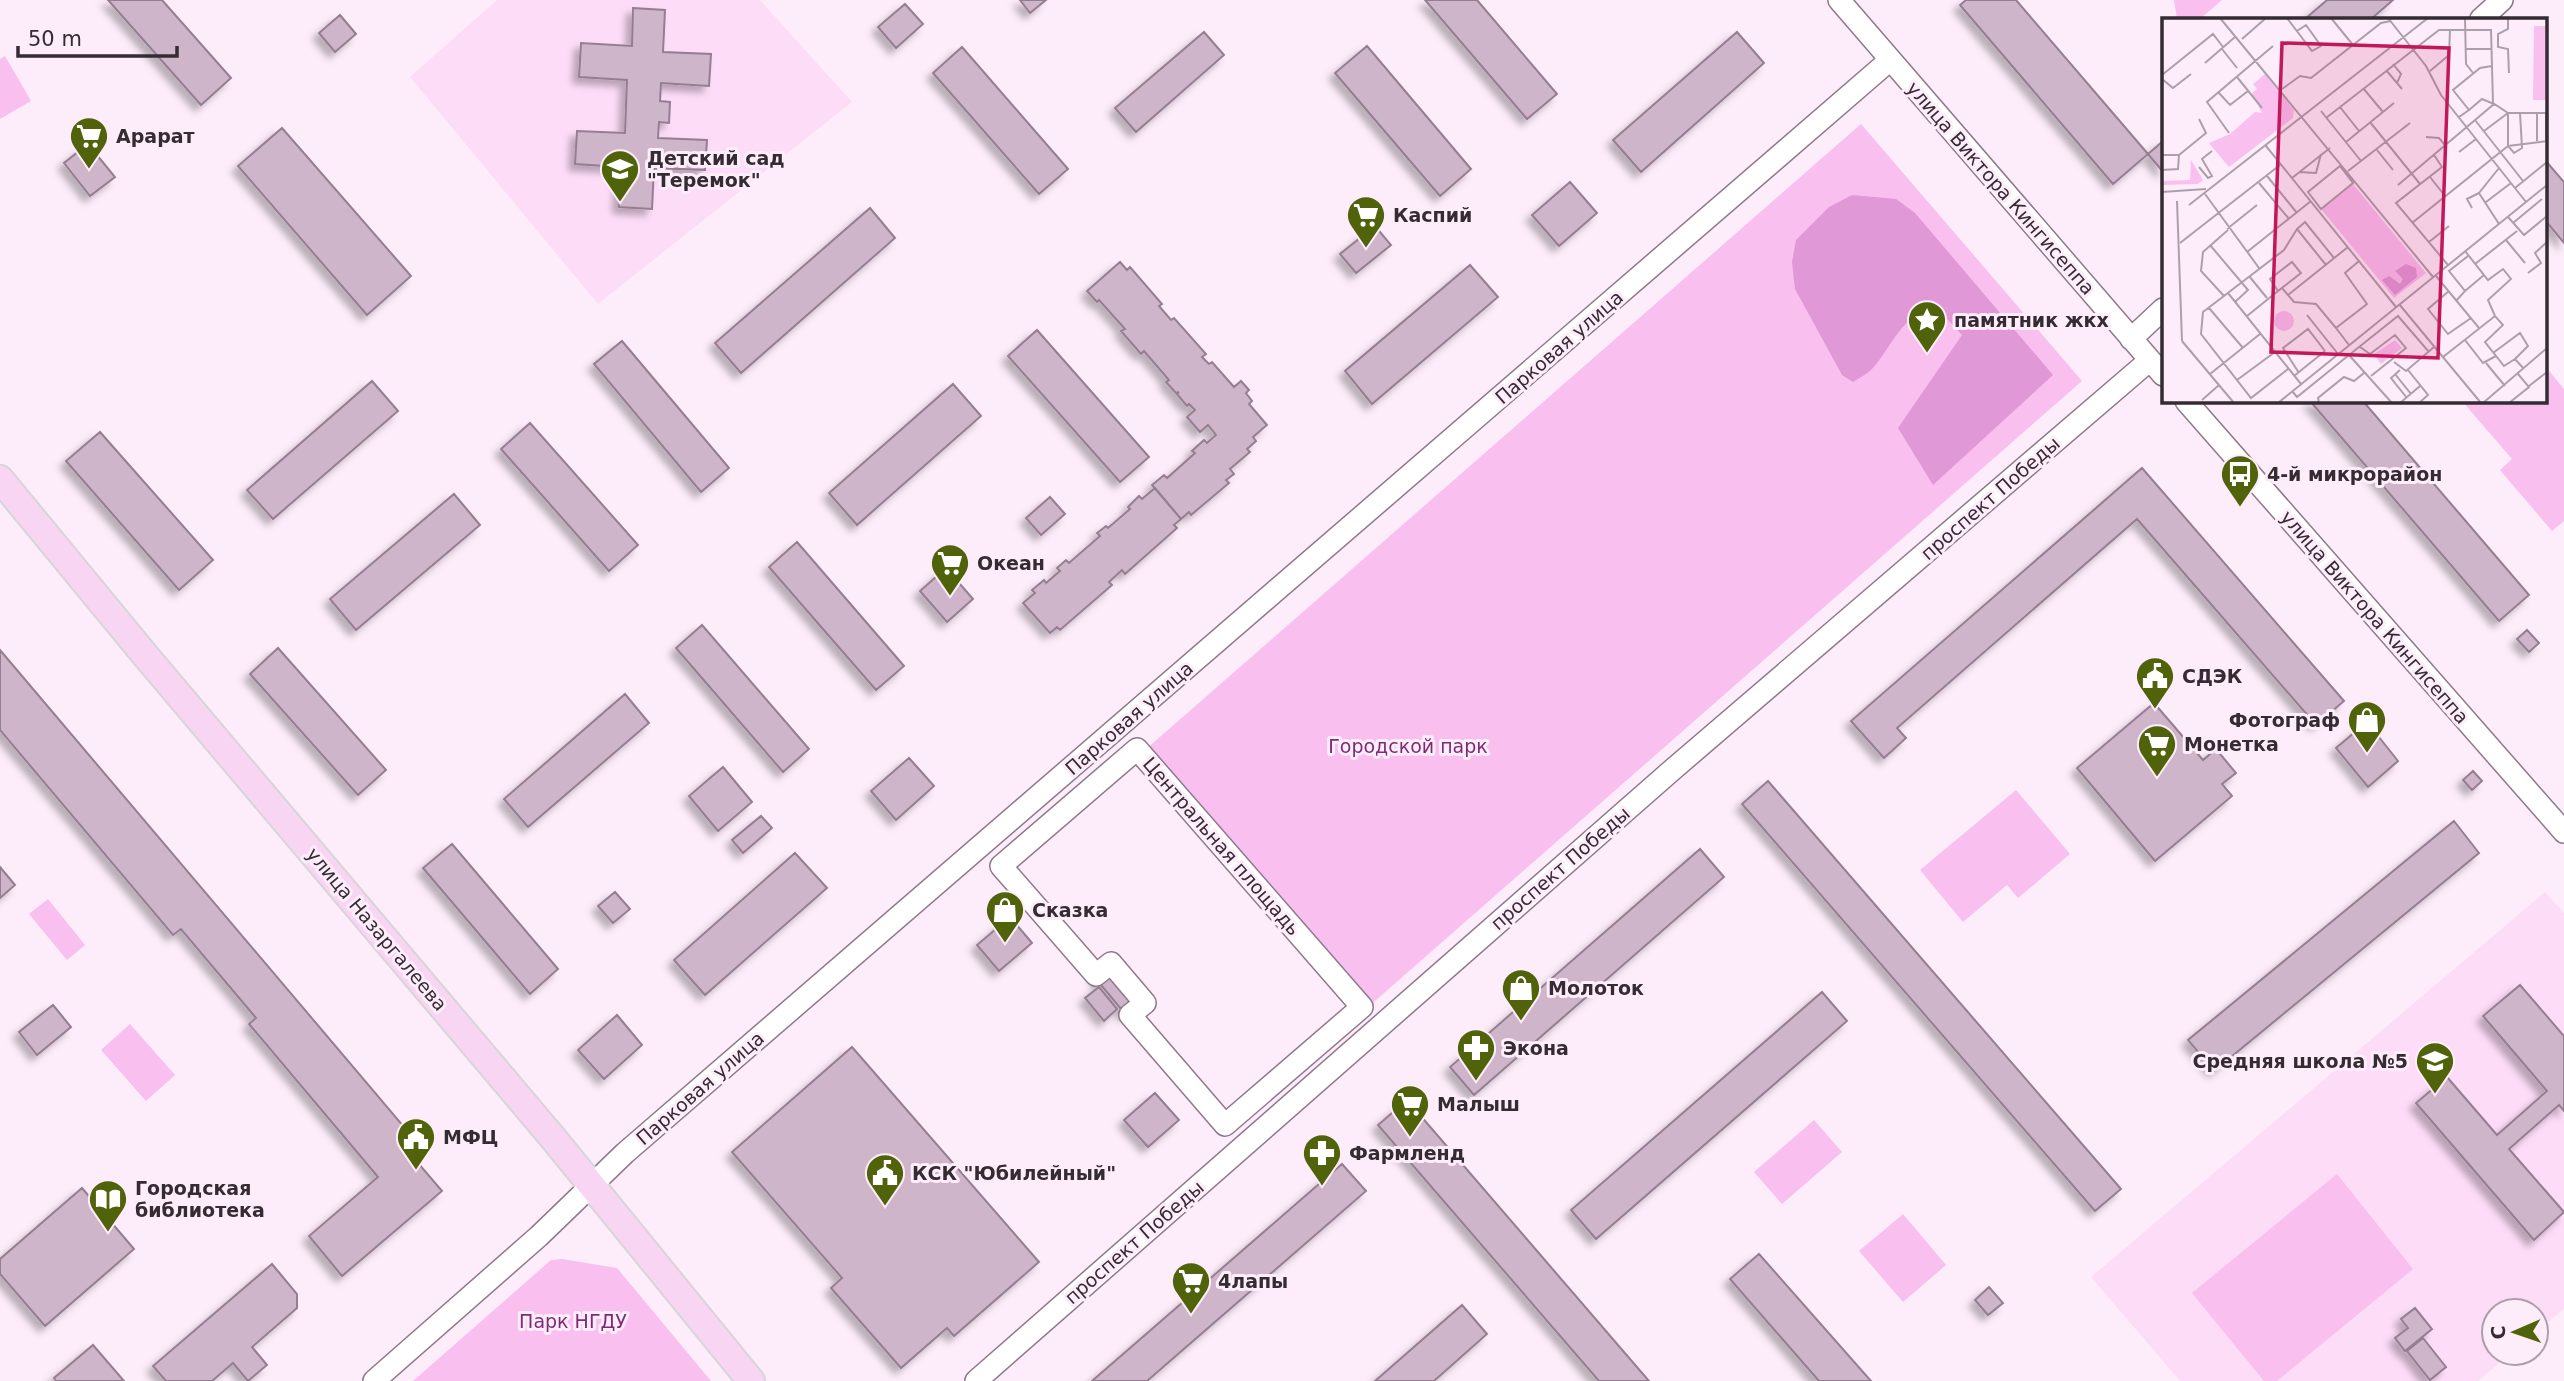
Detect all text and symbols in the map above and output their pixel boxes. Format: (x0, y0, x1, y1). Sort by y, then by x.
scale bar (18, 14, 177, 58)
inset map (2162, 18, 2546, 402)
text: 50 m (28, 27, 82, 51)
street label: улица Виктора Кингисеппа (1903, 77, 2099, 299)
supermarket icon: Арарат (68, 115, 110, 170)
place label: Арарат (116, 125, 195, 147)
place label: Детский сад "Теремок" (647, 147, 785, 191)
school or university icon: Детский сад "Теремок" (599, 148, 641, 203)
supermarket icon: Каспий (1345, 194, 1387, 249)
place label: Каспий (1393, 204, 1472, 226)
street label: Парковая улица (1491, 286, 1627, 408)
place icon: памятник жкх (1906, 299, 1948, 354)
place label: памятник жкх (1954, 309, 2109, 331)
street label: проспект Победы (1916, 432, 2064, 564)
bus stop icon: 4-й микрорайон (2219, 453, 2261, 508)
place label: 4-й микрорайон (2267, 463, 2442, 485)
street label: улица Виктора Кингисеппа (2277, 506, 2473, 728)
supermarket icon: Океан (929, 542, 971, 597)
place label: Океан (977, 552, 1045, 574)
public building icon: СДЭК (2134, 655, 2176, 710)
street label: Парковая улица (1061, 657, 1197, 779)
place label: СДЭК (2182, 665, 2243, 687)
shop icon: Фотограф (2346, 699, 2388, 754)
place label: Фотограф (2229, 709, 2340, 731)
supermarket icon: Монетка (2136, 723, 2178, 778)
place label: Монетка (2184, 733, 2279, 755)
park label: Городской парк (1328, 735, 1488, 757)
street label: Центральная площадь (1139, 753, 1305, 939)
street label: проспект Победы (1486, 802, 1634, 934)
street label: улица Назаргалеева (302, 843, 452, 1015)
shop icon: Сказка (984, 889, 1026, 944)
place label: Сказка (1032, 899, 1108, 921)
shop icon: Молоток (1500, 967, 1542, 1022)
place label: Молоток (1548, 977, 1644, 999)
street label: Парковая улица (632, 1027, 768, 1149)
pharmacy icon: Экона (1455, 1027, 1497, 1082)
place label: Экона (1503, 1037, 1569, 1059)
school or university icon: Средняя школа №5 (2414, 1040, 2456, 1095)
place label: Средняя школа №5 (2193, 1050, 2408, 1072)
supermarket icon: Малыш (1389, 1083, 1431, 1138)
place label: Малыш (1437, 1093, 1520, 1115)
public building icon: МФЦ (395, 1116, 437, 1171)
place label: МФЦ (443, 1126, 498, 1148)
pharmacy icon: Фармленд (1301, 1132, 1343, 1187)
place label: Фармленд (1349, 1142, 1465, 1164)
public building icon: КСК "Юбилейный" (864, 1152, 906, 1207)
place label: КСК "Юбилейный" (912, 1162, 1116, 1184)
street label: проспект Победы (1060, 1176, 1208, 1308)
place label: Городская библиотека (135, 1177, 265, 1221)
library icon: Городская библиотека (87, 1178, 129, 1233)
supermarket icon: 4лапы (1170, 1260, 1212, 1315)
place label: 4лапы (1218, 1270, 1288, 1292)
north arrow (2480, 1297, 2550, 1367)
park label: Парк НГДУ (519, 1310, 627, 1332)
text: С (2487, 1325, 2509, 1340)

